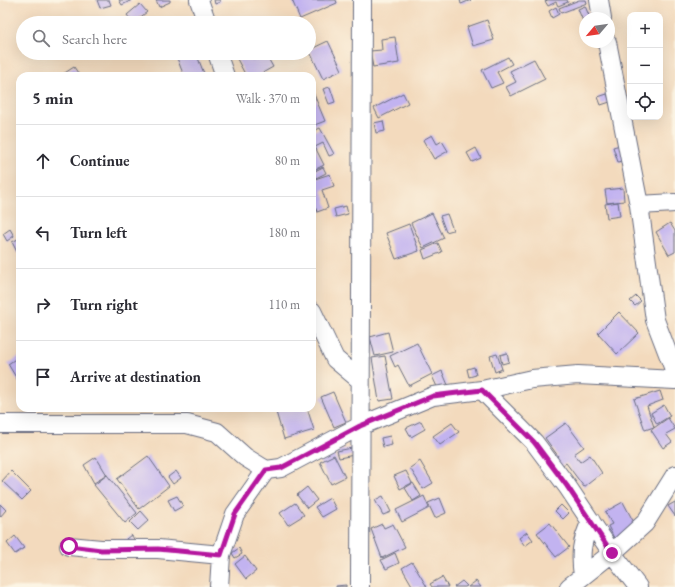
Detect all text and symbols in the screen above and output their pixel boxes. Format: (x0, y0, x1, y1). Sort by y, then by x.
north arrow (579, 12, 615, 48)
map controls (627, 12, 663, 120)
button: + (627, 12, 663, 48)
search box (16, 16, 316, 60)
icon: search (30, 27, 52, 49)
text: Search here (62, 29, 127, 48)
button: − (627, 48, 663, 84)
button: locate (627, 84, 663, 120)
text: 5 min (32, 87, 73, 109)
text: Walk · 370 m (236, 90, 300, 107)
icon: ahead (32, 150, 54, 172)
text: Continue (70, 151, 130, 170)
text: 80 m (275, 152, 300, 169)
icon: left (32, 222, 54, 244)
text: Turn left (70, 223, 127, 242)
text: 180 m (269, 224, 300, 241)
icon: right (32, 294, 54, 316)
text: Turn right (70, 295, 138, 314)
text: 110 m (269, 296, 300, 313)
icon: arrive (32, 366, 54, 388)
text: Arrive at destination (70, 367, 201, 386)
route start (60, 537, 78, 555)
route end (603, 544, 621, 562)

